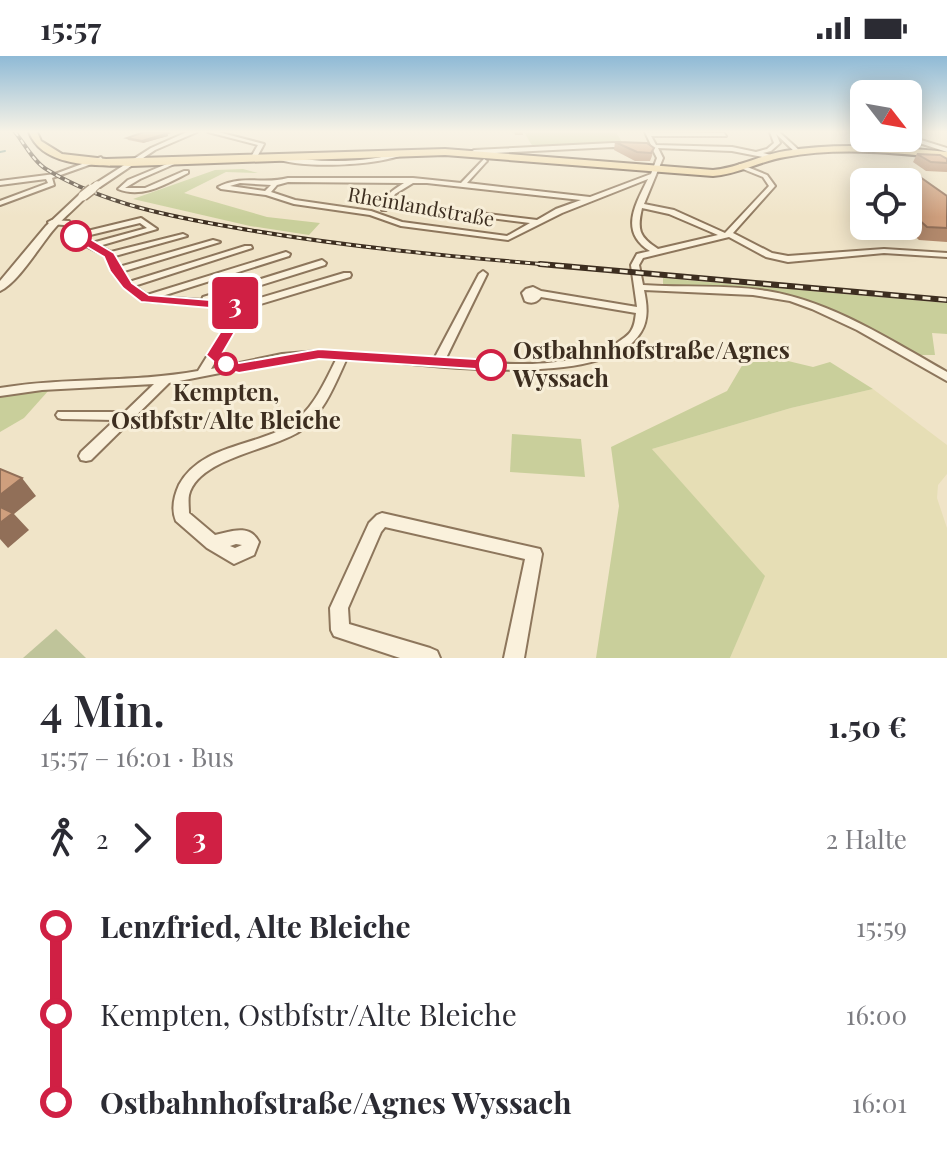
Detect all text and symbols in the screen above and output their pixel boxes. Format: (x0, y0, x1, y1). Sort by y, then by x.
text: 15:57 (40, 8, 101, 48)
north arrow (850, 80, 922, 152)
map controls (850, 80, 922, 240)
button: locate (850, 168, 922, 240)
street label: Rheinlandstraße (346, 179, 497, 232)
unlabelled marker (61, 221, 91, 251)
line badge: 3 (209, 277, 261, 329)
text: 3 (228, 284, 242, 321)
place label: Ostbahnhofstraße/Agnes Wyssach (512, 333, 790, 393)
marker: Ostbahnhofstraße/Agnes Wyssach (476, 350, 506, 380)
marker: Kempten, Ostbfstr/Alte Bleiche (215, 353, 237, 375)
place label: Kempten, Ostbfstr/Alte Bleiche (111, 375, 341, 435)
text: 4 Min. (40, 679, 165, 738)
text: 1.50 € (829, 706, 907, 746)
text: 15:57 – 16:01 · Bus (40, 739, 234, 774)
icon: walk (40, 816, 84, 860)
icon: forward (120, 816, 164, 860)
text: 3 (192, 819, 206, 856)
text: 2 (96, 821, 108, 856)
text: 2 Halte (826, 821, 907, 856)
text: Lenzfried, Alte Bleiche (100, 906, 411, 946)
text: 15:59 (856, 909, 907, 944)
text: Kempten, Ostbfstr/Alte Bleiche (100, 994, 517, 1034)
text: 16:00 (846, 997, 907, 1032)
text: Ostbahnhofstraße/Agnes Wyssach (100, 1082, 572, 1122)
text: 16:01 (852, 1085, 907, 1120)

